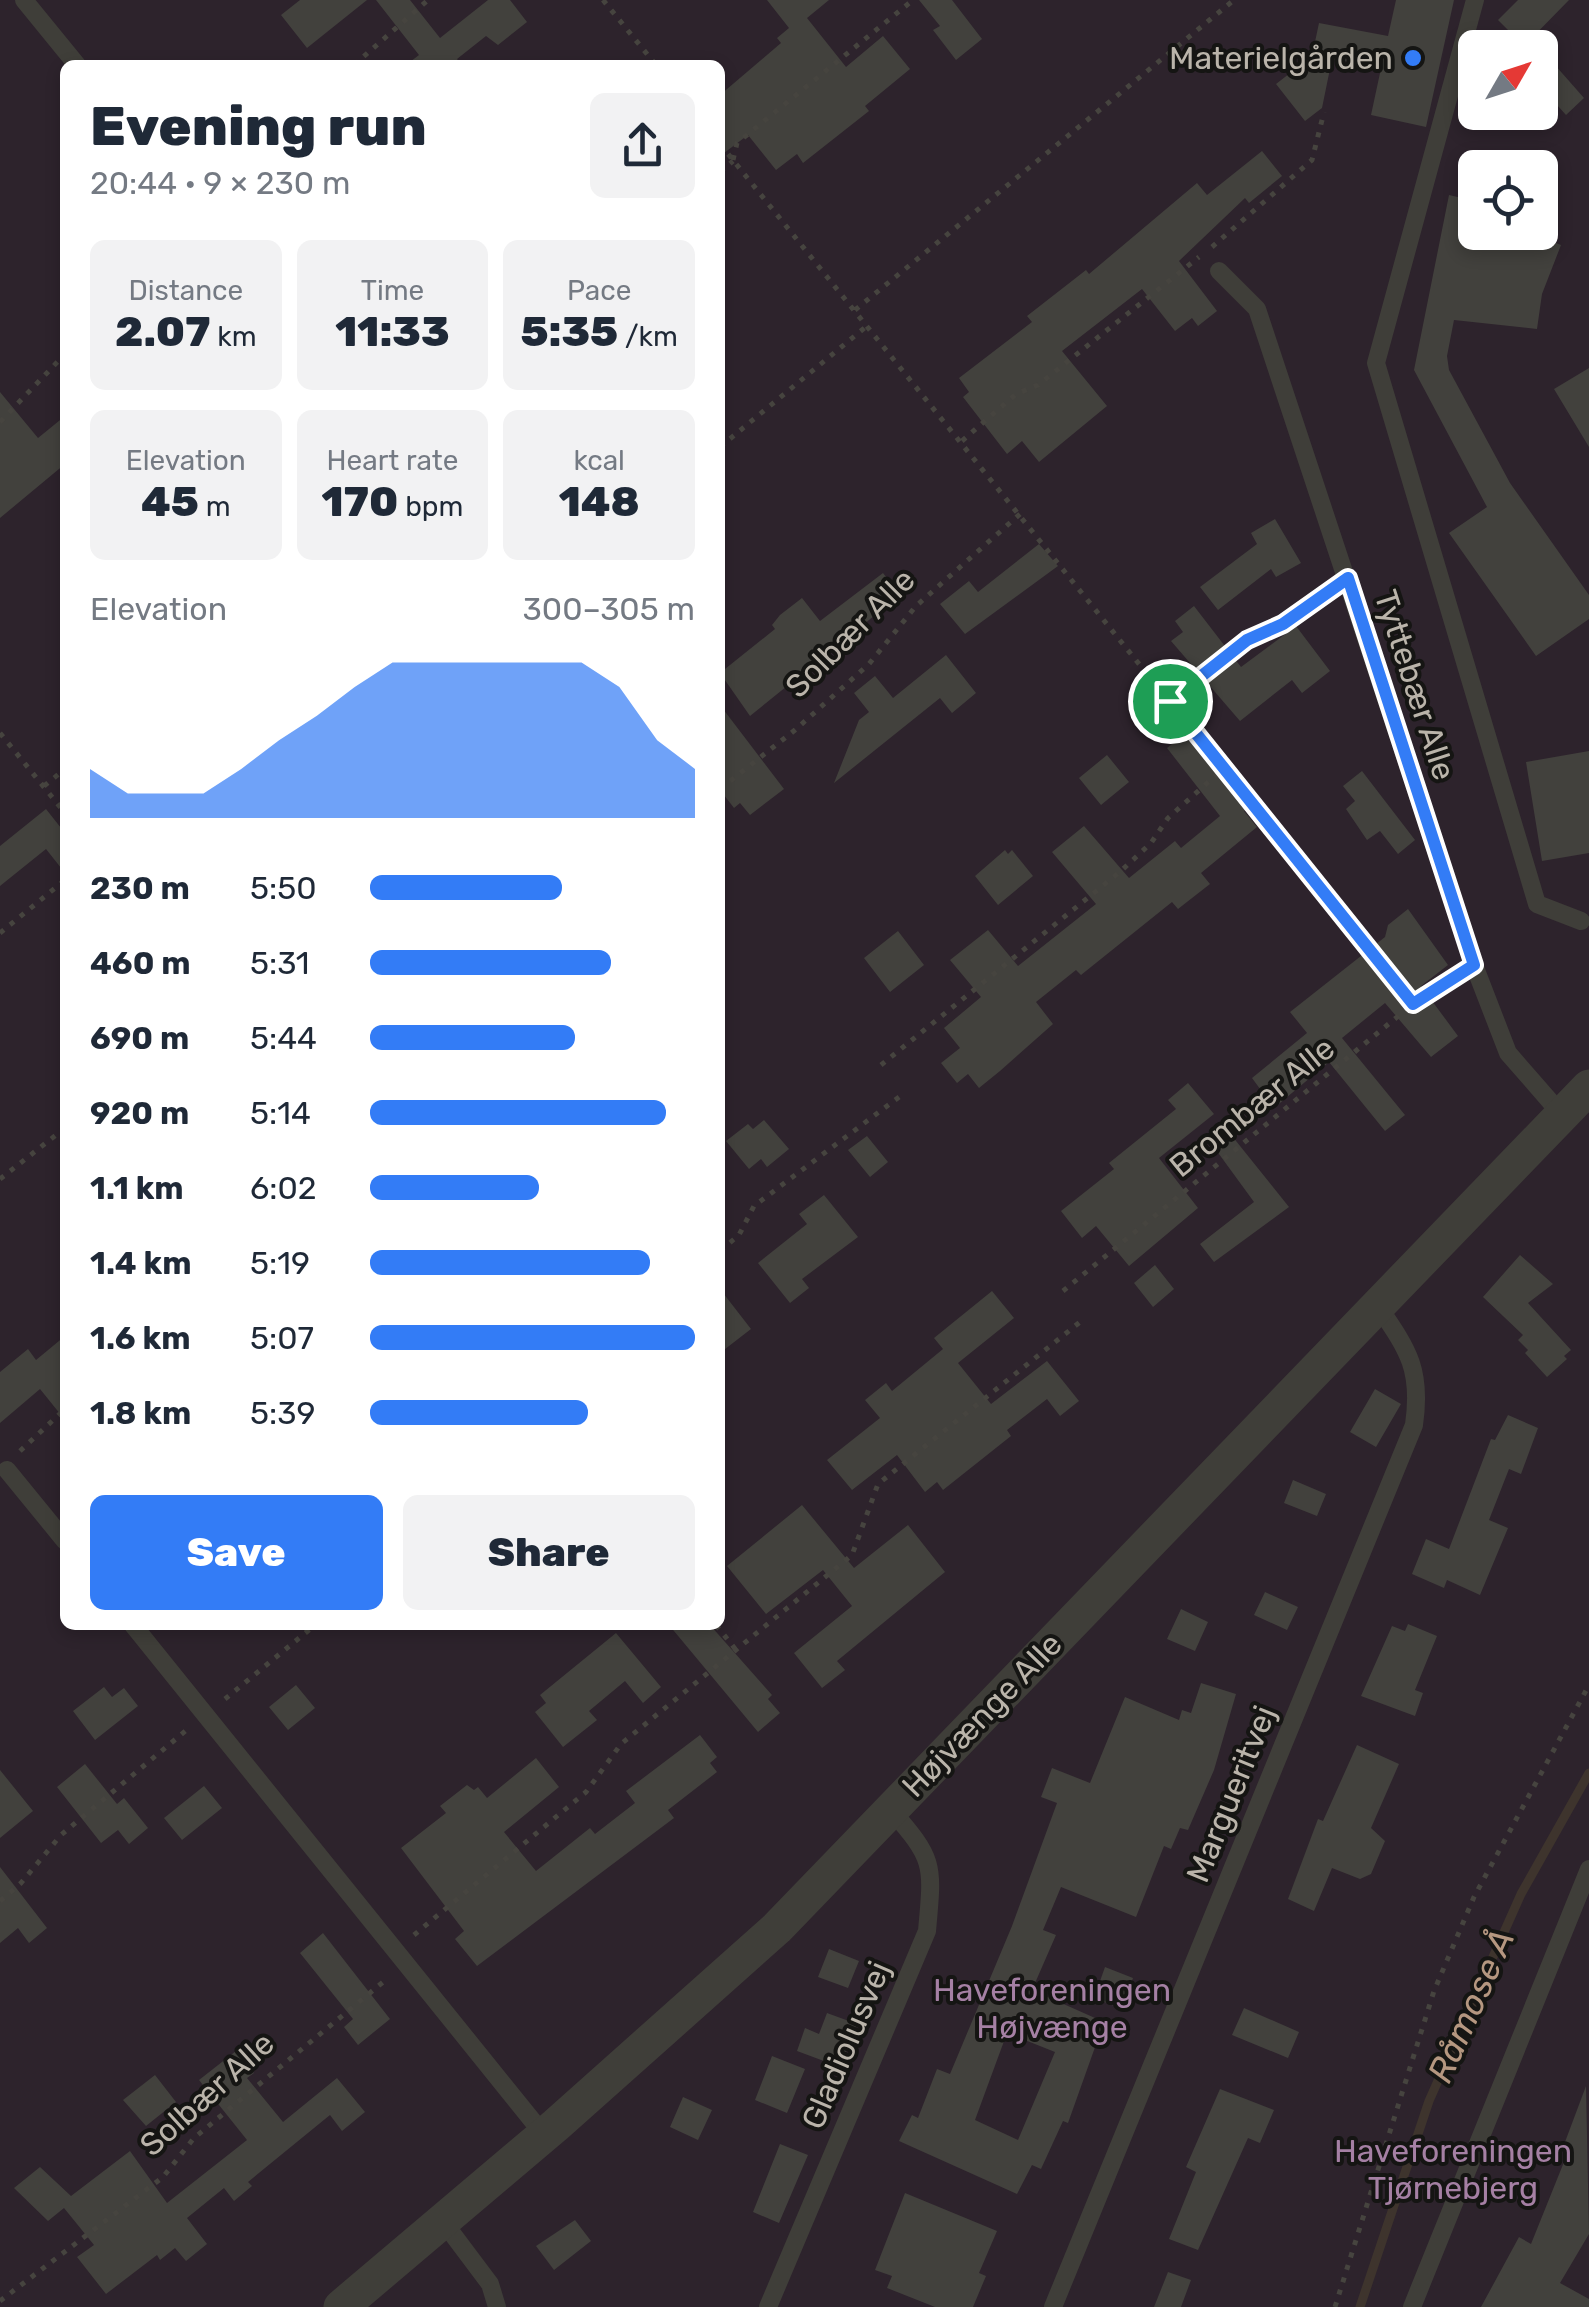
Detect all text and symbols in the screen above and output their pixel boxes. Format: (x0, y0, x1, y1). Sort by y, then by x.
north arrow (1458, 30, 1558, 130)
map controls (1458, 30, 1558, 250)
place label: Materielgården (1169, 39, 1393, 77)
marker: Materielgården (1402, 47, 1424, 69)
button: share (590, 93, 695, 198)
text: Evening run (90, 94, 427, 159)
button: locate (1458, 150, 1558, 250)
text: 20:44 · 9 × 230 m (90, 164, 350, 202)
text: Distance (128, 274, 243, 307)
text: Time (361, 274, 424, 307)
text: Pace (567, 274, 631, 307)
text: 2.07 (115, 307, 210, 357)
text: 11:33 (335, 307, 450, 357)
text: 5:35 (520, 307, 618, 357)
text: km (210, 320, 257, 353)
text: /km (618, 320, 678, 353)
text: Elevation (126, 444, 246, 477)
text: Heart rate (327, 444, 458, 477)
text: kcal (573, 444, 625, 477)
text: 45 (141, 477, 199, 527)
text: 170 (322, 477, 398, 527)
text: 148 (559, 477, 640, 527)
text: m (199, 490, 231, 523)
text: bpm (398, 490, 463, 523)
street label: Solbær Alle (778, 561, 922, 705)
street label: Tyttebær Alle (1366, 585, 1464, 785)
text: Elevation (90, 590, 227, 628)
text: 300–305 m (523, 590, 695, 628)
pin (1128, 659, 1213, 744)
icon: arrive (1143, 674, 1198, 729)
text: 230 m (90, 869, 190, 907)
text: 5:50 (250, 869, 317, 907)
text: 460 m (90, 944, 191, 982)
text: 5:31 (250, 944, 310, 982)
text: 690 m (90, 1019, 189, 1057)
text: 5:44 (250, 1019, 317, 1057)
street label: Brombær Alle (1162, 1029, 1342, 1185)
text: 920 m (90, 1094, 189, 1132)
text: 5:14 (250, 1094, 311, 1132)
text: 1.1 km (90, 1169, 184, 1207)
text: 6:02 (250, 1169, 317, 1207)
text: 1.4 km (90, 1244, 191, 1282)
text: 5:19 (250, 1244, 310, 1282)
text: 1.6 km (90, 1319, 191, 1357)
text: 5:07 (250, 1319, 314, 1357)
text: 1.8 km (90, 1394, 191, 1432)
text: 5:39 (250, 1394, 315, 1432)
button: Save (90, 1495, 383, 1610)
button: Share (403, 1495, 695, 1610)
street label: Højvænge Alle (894, 1625, 1070, 1805)
street label: Margueritvej (1178, 1700, 1284, 1888)
water label: Råmose Å (1419, 1923, 1523, 2089)
street label: Gladiolusvej (794, 1955, 898, 2135)
park label: Haveforeningen Højvænge (933, 1971, 1171, 2046)
street label: Solbær Alle (132, 2024, 282, 2164)
park label: Haveforeningen Tjørnebjerg (1334, 2132, 1572, 2207)

